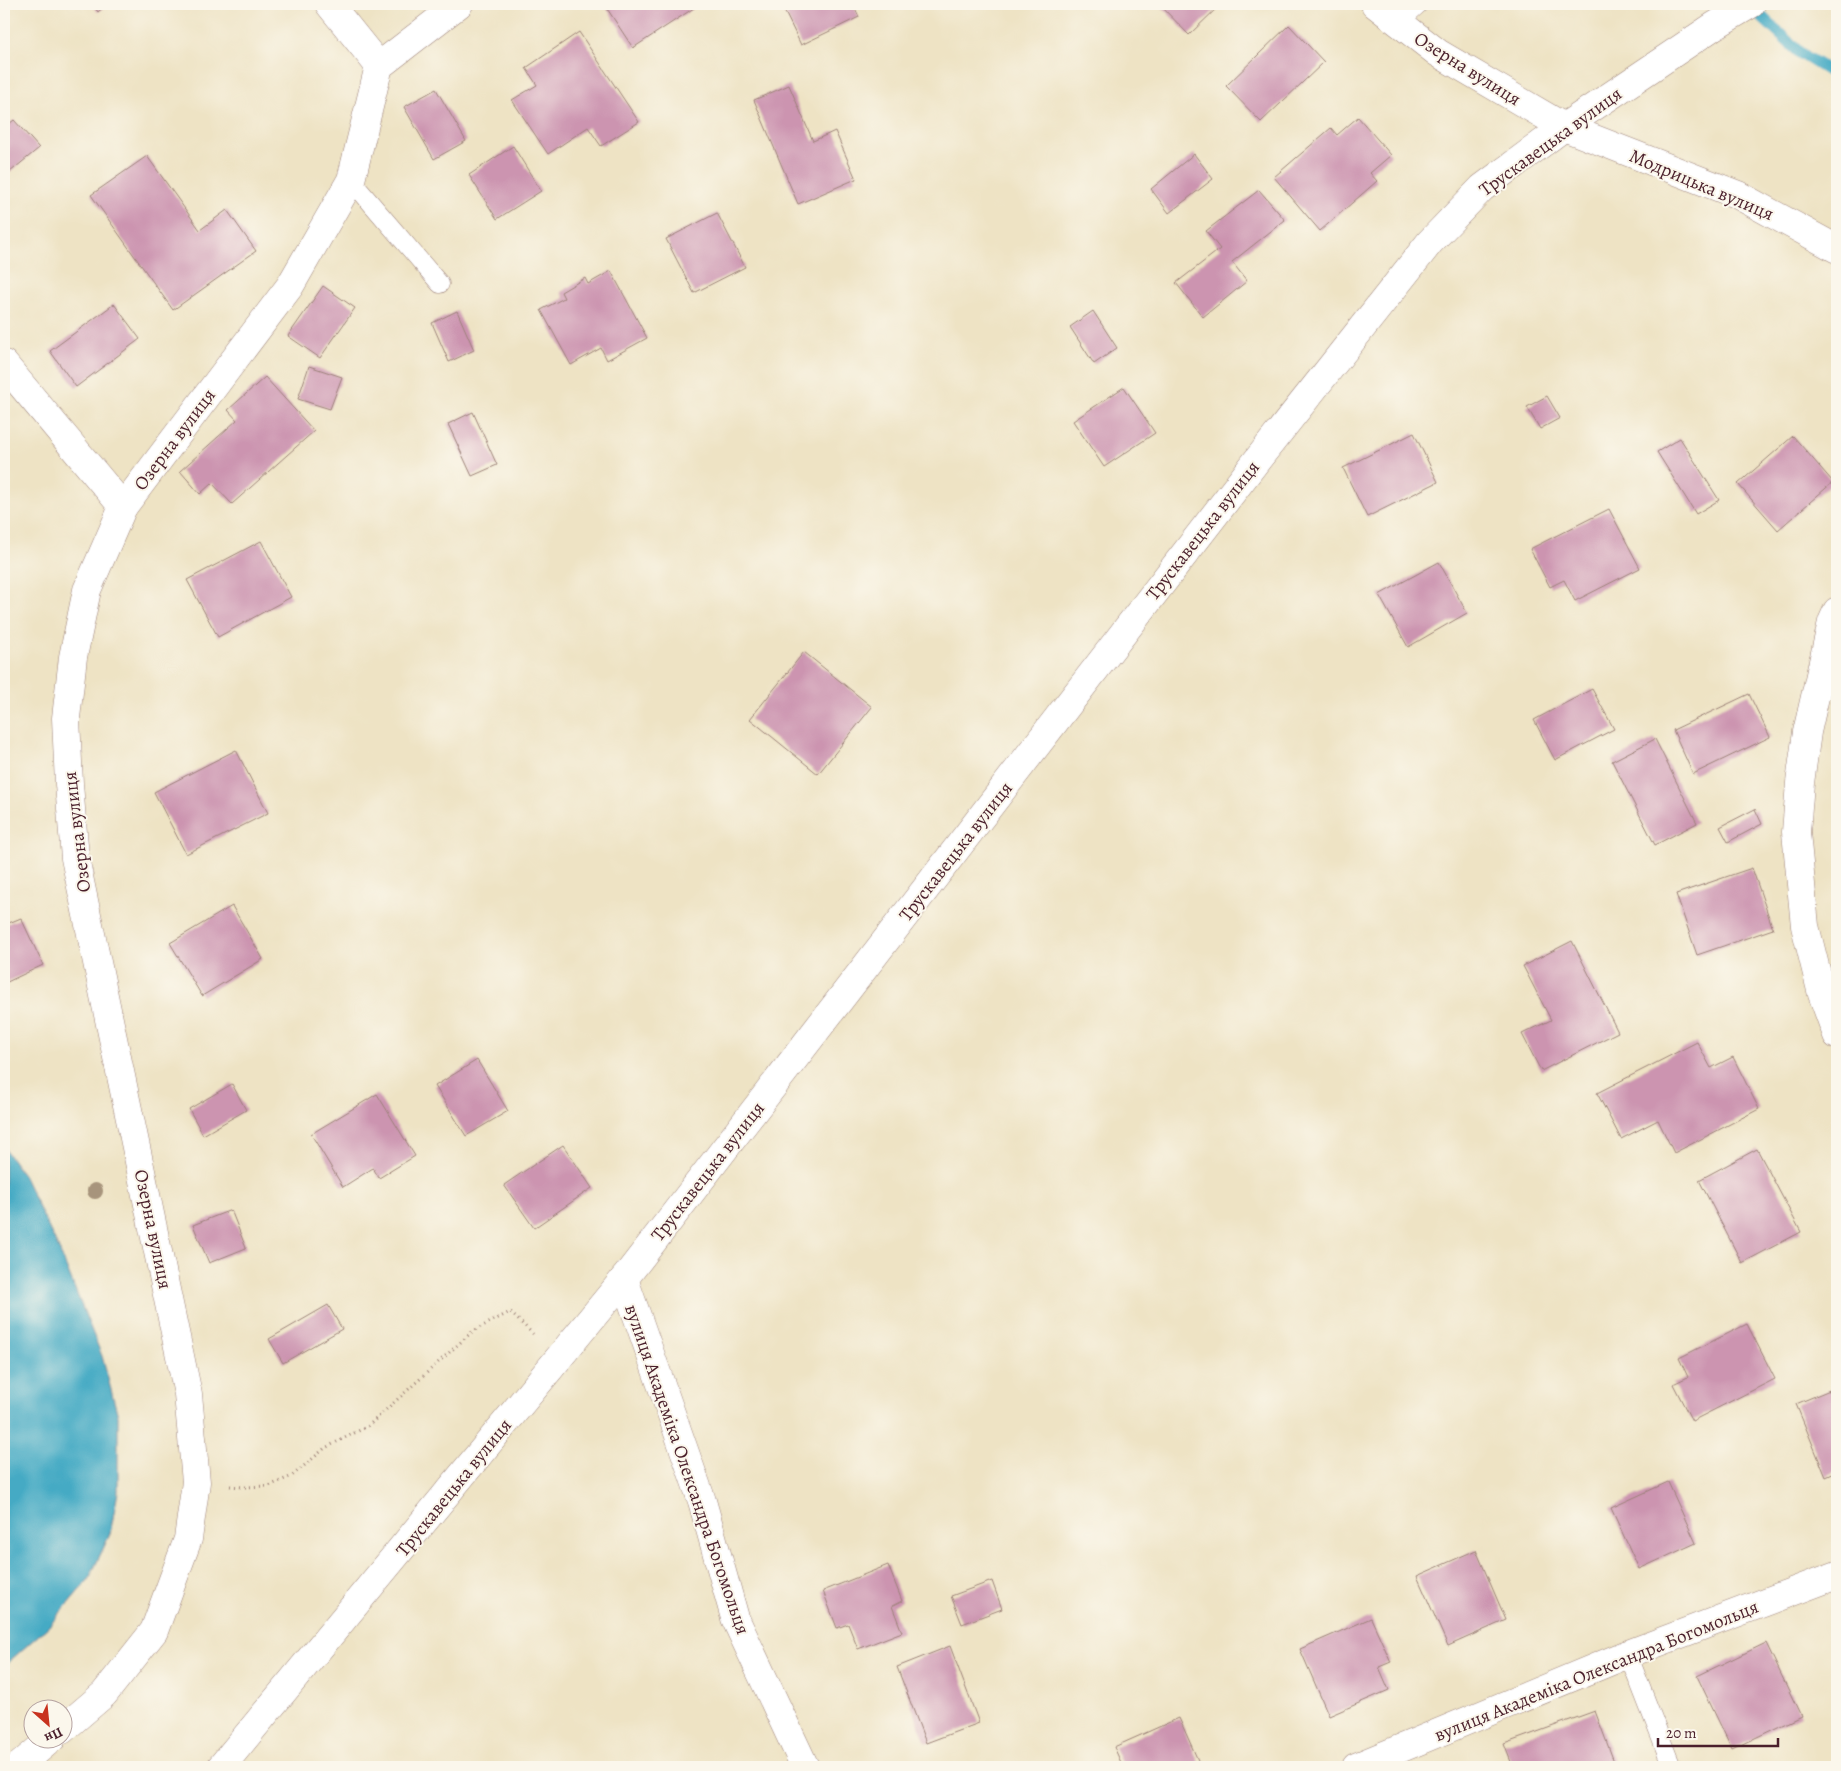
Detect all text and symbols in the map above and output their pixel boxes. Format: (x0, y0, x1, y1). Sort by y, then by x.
street label: Озерна вулиця (1409, 26, 1526, 112)
street label: Трускавецька вулиця (1474, 81, 1627, 203)
street label: Модрицька вулиця (1625, 143, 1778, 227)
street label: Озерна вулиця (128, 383, 222, 496)
street label: Трускавецька вулиця (1140, 455, 1266, 606)
street label: Озерна вулиця (57, 770, 97, 894)
street label: Трускавецька вулиця (893, 776, 1019, 927)
street label: Трускавецька вулиця (645, 1096, 771, 1247)
street label: Озерна вулиця (128, 1167, 178, 1291)
street label: вулиця Академіка Олександра Богомольця (618, 1301, 756, 1638)
street label: Трускавецька вулиця (390, 1413, 518, 1562)
street label: вулиця Академіка Олександра Богомольця (1430, 1594, 1762, 1748)
north arrow (22, 1698, 72, 1748)
scale bar (1658, 1716, 1778, 1748)
text: Пн (41, 1723, 66, 1748)
text: 20 m (1666, 1723, 1697, 1743)

